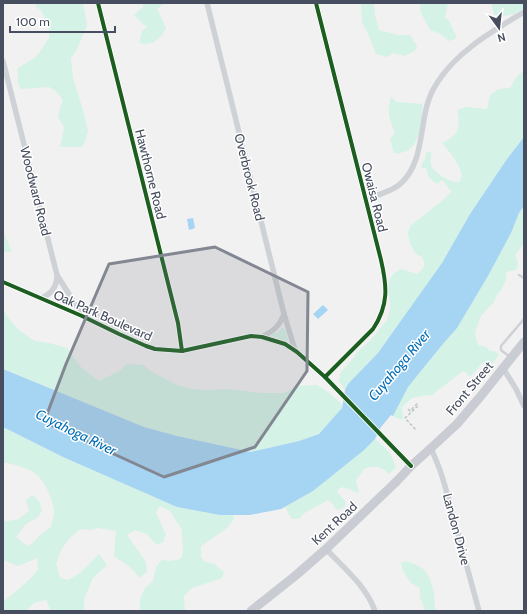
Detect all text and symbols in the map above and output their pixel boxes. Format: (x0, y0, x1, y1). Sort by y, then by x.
scale bar (10, 8, 115, 34)
north arrow (479, 8, 519, 48)
text: 100 m (16, 14, 50, 29)
text: N (496, 30, 507, 45)
street label: Hawthorne Road (132, 127, 170, 221)
street label: Overbrook Road (231, 132, 269, 222)
street label: Woodward Road (17, 145, 55, 237)
street label: Owaisa Road (359, 161, 391, 233)
street label: Oak Park Boulevard (51, 286, 155, 344)
water label: Cuyahoga River (364, 325, 434, 404)
street label: Front Street (442, 357, 496, 418)
water label: Cuyahoga River (33, 405, 120, 460)
street label: Landon Drive (440, 491, 474, 567)
street label: Kent Road (308, 498, 360, 548)

